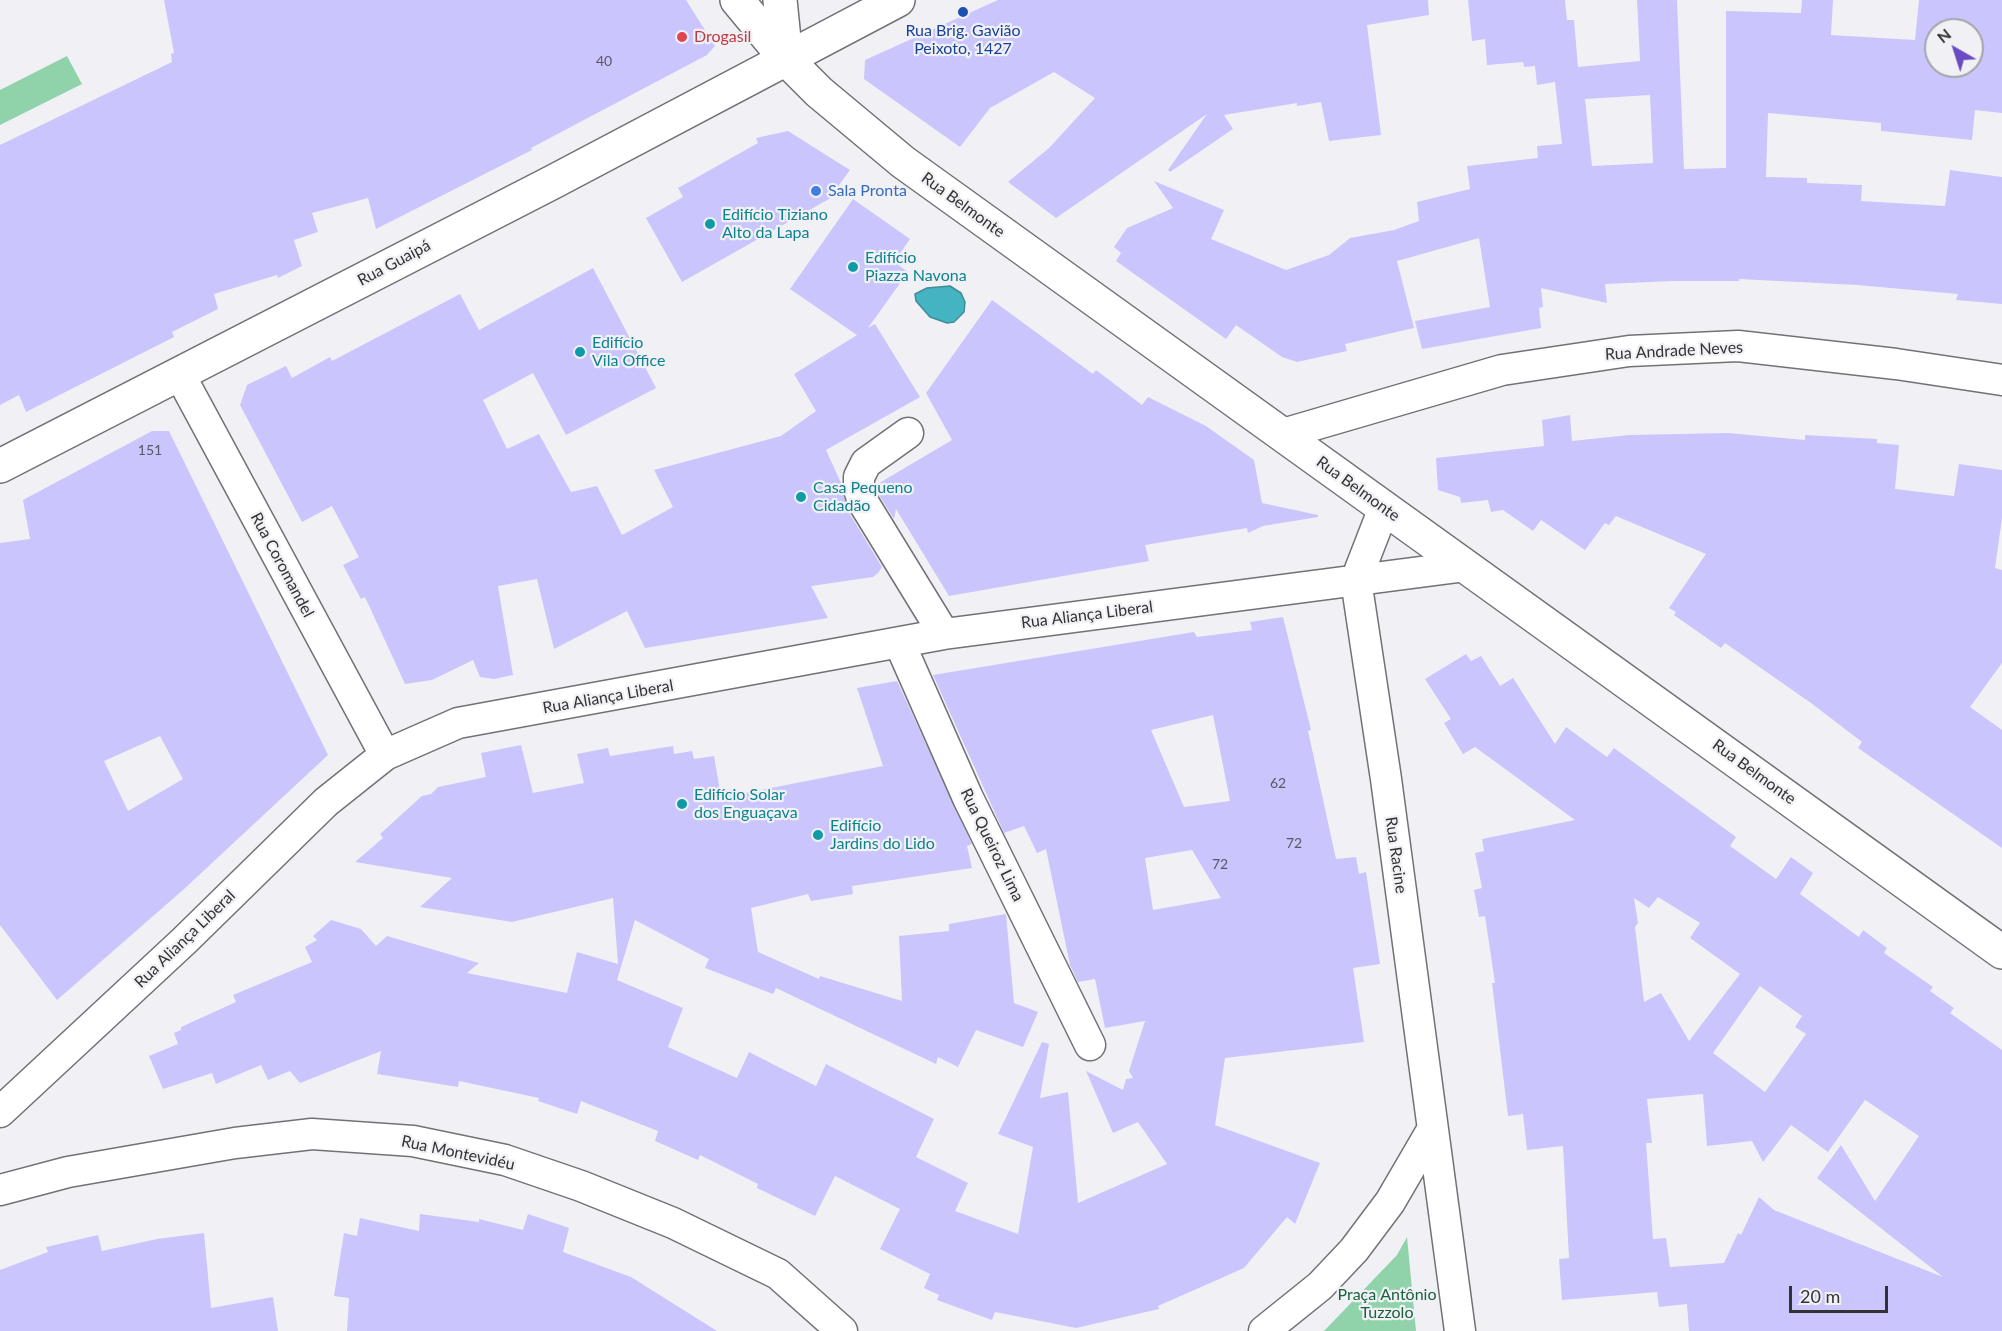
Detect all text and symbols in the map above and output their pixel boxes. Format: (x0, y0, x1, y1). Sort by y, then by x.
marker: Rua Brig. Gavião Peixoto, 1427 (956, 5, 970, 19)
north arrow (1924, 18, 1984, 78)
place label: Rua Brig. Gavião Peixoto, 1427 (905, 21, 1021, 59)
text: N (1933, 24, 1954, 46)
place label: Drogasil (694, 27, 751, 47)
marker: Drogasil (675, 30, 689, 44)
house number: 40 (596, 53, 612, 69)
street label: Rua Belmonte (918, 168, 1008, 242)
place label: Sala Pronta (828, 181, 907, 201)
marker: Sala Pronta (809, 184, 823, 198)
place label: Edifício Tiziano Alto da Lapa (722, 205, 828, 243)
marker: Edifício Tiziano Alto da Lapa (703, 217, 717, 231)
street label: Rua Guaipá (354, 236, 434, 290)
place label: Edifício Piazza Navona (865, 248, 967, 286)
marker: Edifício Piazza Navona (846, 260, 860, 274)
place label: Edifício Vila Office (592, 333, 665, 371)
street label: Rua Andrade Neves (1605, 338, 1743, 364)
marker: Edifício Vila Office (573, 345, 587, 359)
house number: 151 (138, 442, 162, 458)
street label: Rua Belmonte (1313, 452, 1403, 526)
place label: Casa Pequeno Cidadão (813, 478, 913, 516)
marker: Casa Pequeno Cidadão (794, 490, 808, 504)
street label: Rua Coromandel (246, 509, 318, 621)
street label: Rua Aliança Liberal (1020, 597, 1154, 633)
street label: Rua Aliança Liberal (541, 676, 675, 718)
street label: Rua Belmonte (1709, 735, 1799, 809)
house number: 62 (1270, 775, 1286, 791)
place label: Edifício Solar dos Enguaçava (694, 785, 798, 823)
street label: Rua Queiroz Lima (956, 785, 1028, 905)
marker: Edifício Solar dos Enguaçava (675, 797, 689, 811)
street label: Rua Racine (1381, 815, 1411, 895)
place label: Edifício Jardins do Lido (830, 816, 935, 854)
marker: Edifício Jardins do Lido (811, 828, 825, 842)
house number: 72 (1286, 835, 1302, 851)
house number: 72 (1212, 856, 1228, 872)
street label: Rua Aliança Liberal (131, 886, 239, 992)
street label: Rua Montevidéu (399, 1132, 517, 1174)
scale bar (1792, 1274, 1891, 1312)
park label: Praça Antônio Tuzzolo (1337, 1285, 1437, 1323)
text: 20 m (1800, 1285, 1840, 1307)

